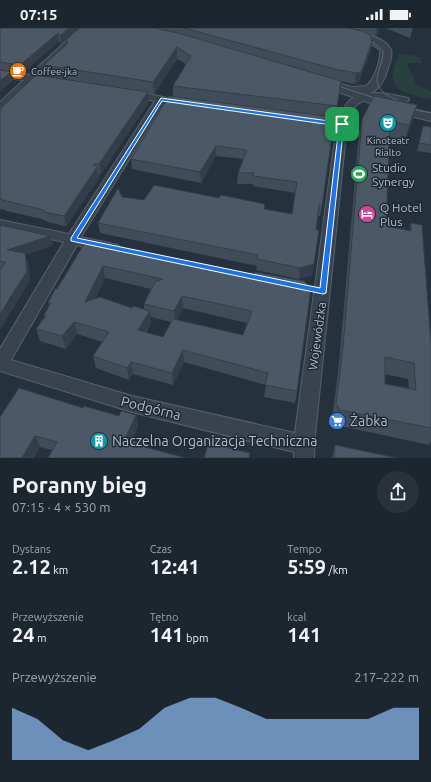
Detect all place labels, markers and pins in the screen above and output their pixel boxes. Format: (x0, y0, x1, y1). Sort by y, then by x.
cafe icon: Coffee-jka (8, 61, 28, 81)
place label: Coffee-jka (31, 66, 77, 77)
pin (325, 107, 359, 141)
theatre icon: Kinoteatr Rialto (378, 113, 398, 133)
place label: Kinoteatr Rialto (367, 135, 409, 158)
place label: Studio Synergy (372, 161, 415, 188)
sports icon: Studio Synergy (349, 164, 369, 184)
place label: Q Hotel Plus (380, 201, 422, 228)
hotel icon: Q Hotel Plus (357, 204, 377, 224)
supermarket icon: Żabka (327, 411, 347, 431)
place label: Żabka (350, 413, 388, 429)
building icon: Naczelna Organizacja Techniczna (89, 431, 109, 451)
place label: Naczelna Organizacja Techniczna (112, 433, 317, 449)

